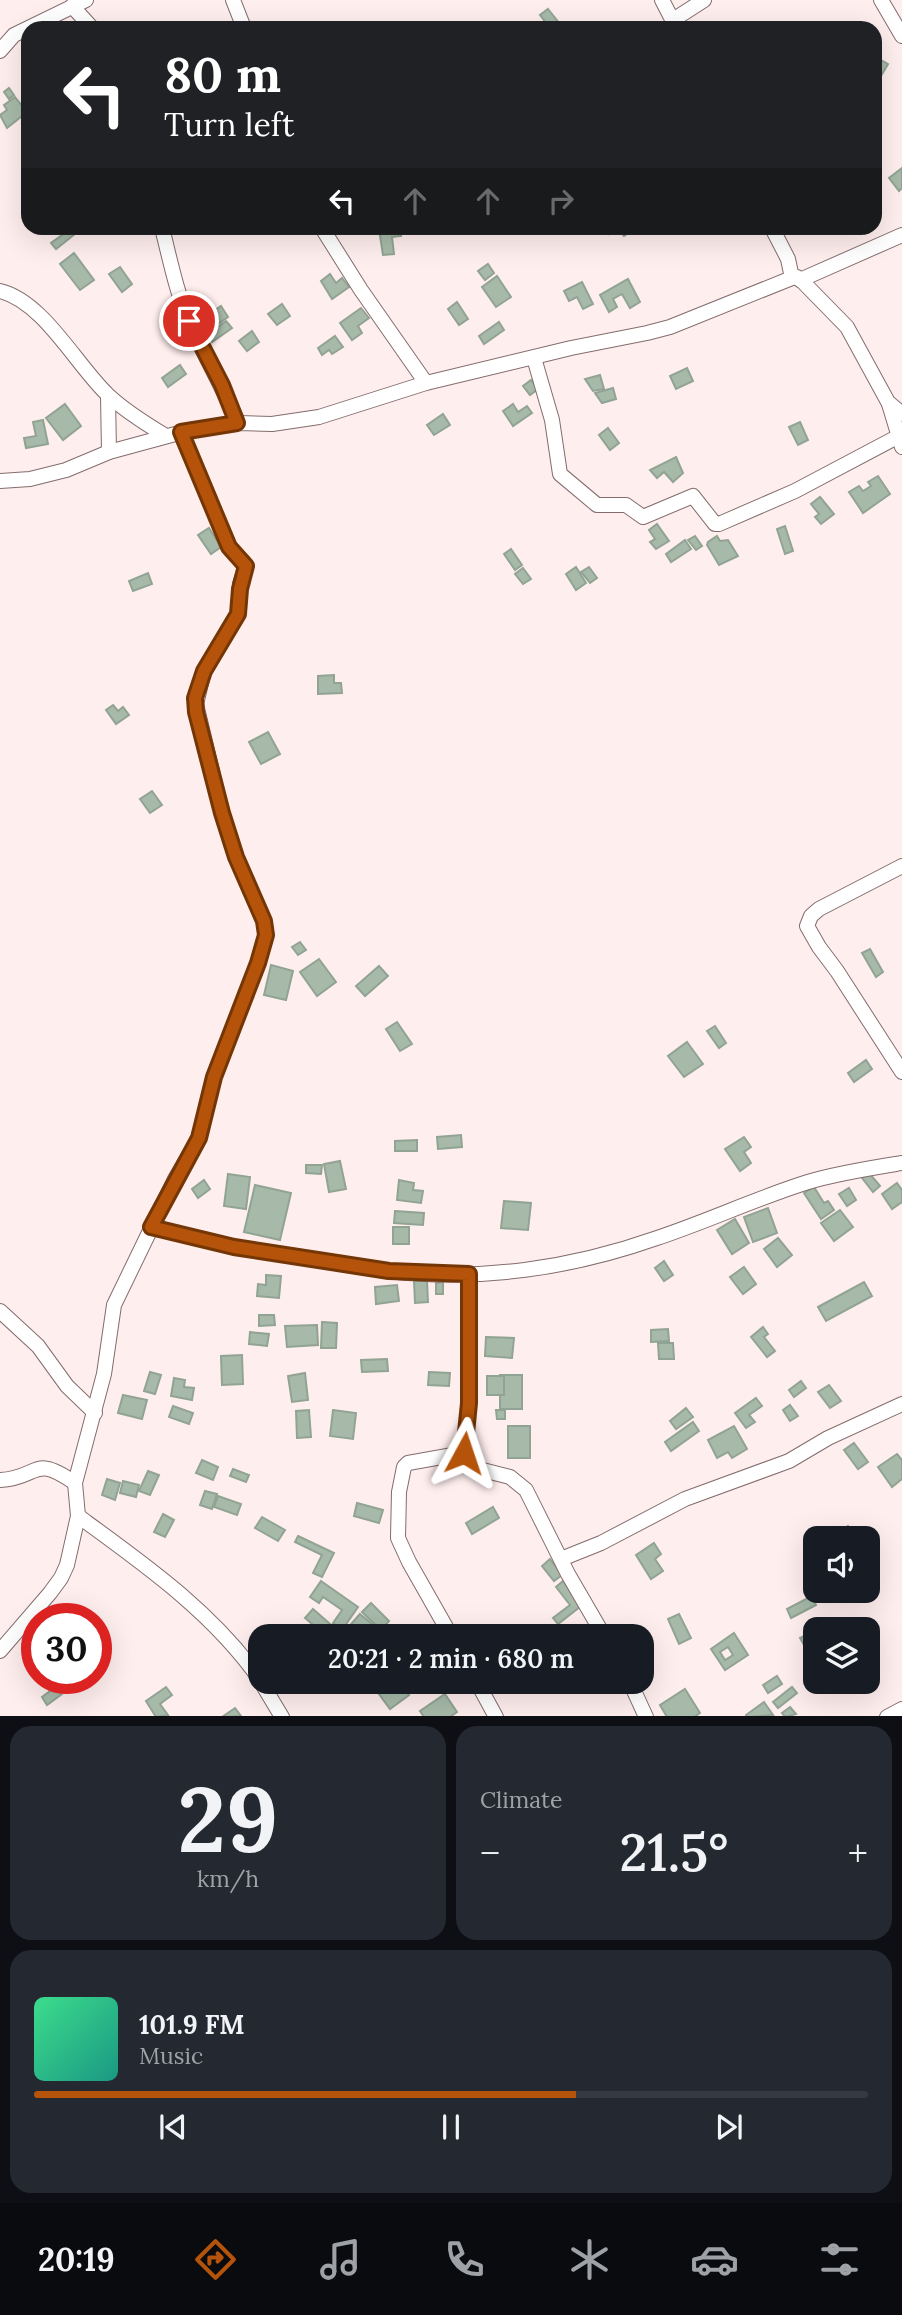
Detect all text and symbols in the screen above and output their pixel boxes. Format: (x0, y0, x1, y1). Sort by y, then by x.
text: 80 m (164, 43, 281, 105)
icon: left (49, 49, 140, 140)
text: Turn left (164, 104, 294, 145)
icon: left (323, 182, 361, 220)
icon: ahead (396, 182, 434, 220)
icon: ahead (469, 182, 507, 220)
icon: right (542, 182, 580, 220)
pin (159, 291, 219, 351)
icon: arrive (170, 302, 208, 340)
position arrow (427, 1416, 501, 1490)
map controls (803, 1526, 880, 1694)
button: sound (803, 1526, 880, 1603)
speed limit sign: 30 (21, 1603, 112, 1694)
button: layers (803, 1617, 880, 1694)
text: 20:21 · 2 min · 680 m (328, 1642, 574, 1675)
text: 29 (178, 1760, 278, 1877)
text: Climate (480, 1785, 562, 1814)
text: 21.5° (620, 1819, 728, 1885)
text: − (480, 1829, 500, 1877)
text: + (848, 1829, 868, 1877)
text: km/h (197, 1864, 259, 1893)
text: 101.9 FM (139, 2008, 245, 2041)
text: Music (139, 2041, 203, 2070)
icon: previous (154, 2108, 192, 2146)
icon: pause (432, 2108, 470, 2146)
icon: next (710, 2108, 748, 2146)
icon: directions (191, 2235, 240, 2284)
icon: music (316, 2235, 365, 2284)
icon: phone (440, 2235, 489, 2284)
icon: climate (565, 2235, 614, 2284)
icon: car (690, 2235, 739, 2284)
icon: filters (815, 2235, 864, 2284)
text: 20:19 (38, 2239, 115, 2280)

